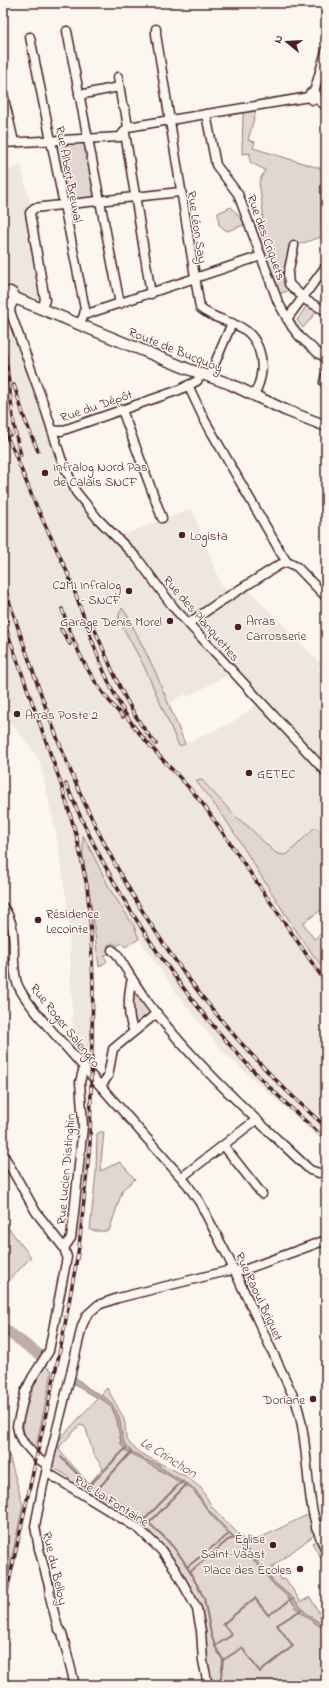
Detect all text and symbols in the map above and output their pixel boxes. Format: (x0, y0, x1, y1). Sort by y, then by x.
north arrow (267, 22, 307, 62)
text: N (270, 33, 287, 45)
street label: Rue Albert Breuval (50, 124, 87, 224)
street label: Rue Léon Say (180, 190, 212, 265)
street label: Rue des Criquets (241, 192, 290, 283)
street label: Route de Bucquoy (125, 323, 225, 379)
street label: Rue du Dépôt (58, 385, 136, 428)
place label: Infralog Nord Pas de Calais SNCF (53, 458, 148, 492)
marker: Infralog Nord Pas de Calais SNCF (40, 468, 50, 478)
place label: Logista (190, 527, 228, 547)
marker: Logista (177, 530, 187, 540)
street label: Rue des Planquettes (158, 572, 244, 667)
place label: C2MI Infralog - SNCF (52, 576, 122, 610)
marker: C2MI Infralog - SNCF (124, 586, 134, 596)
place label: Arras Carrosserie (246, 612, 306, 646)
place label: Garage Denis Morel (60, 613, 162, 633)
marker: Garage Denis Morel (165, 616, 175, 626)
marker: Arras Carrosserie (233, 622, 243, 632)
place label: Arras Poste 2 (25, 706, 99, 725)
marker: Arras Poste 2 (12, 709, 22, 719)
place label: GETEC (257, 765, 296, 784)
marker: GETEC (244, 768, 254, 778)
place label: Résidence Lecointe (46, 905, 99, 939)
marker: Résidence Lecointe (33, 915, 43, 925)
street label: Rue Roger Salengro (24, 980, 105, 1073)
street label: Rue Lucien Distinghin (52, 1113, 82, 1226)
street label: Rue Raoul Briquet (230, 1249, 288, 1345)
place label: Doriane (262, 1391, 305, 1410)
marker: Doriane (308, 1394, 318, 1404)
water label: Le Crinchon (136, 1433, 202, 1485)
street label: Rue La Fontaine (70, 1471, 152, 1532)
street label: Rue du Belloy (36, 1530, 72, 1607)
place label: Église Saint-Vaast (201, 1530, 266, 1564)
marker: Église Saint-Vaast (268, 1540, 278, 1550)
place label: Place des Écoles (204, 1561, 292, 1580)
marker: Place des Écoles (295, 1564, 305, 1574)

